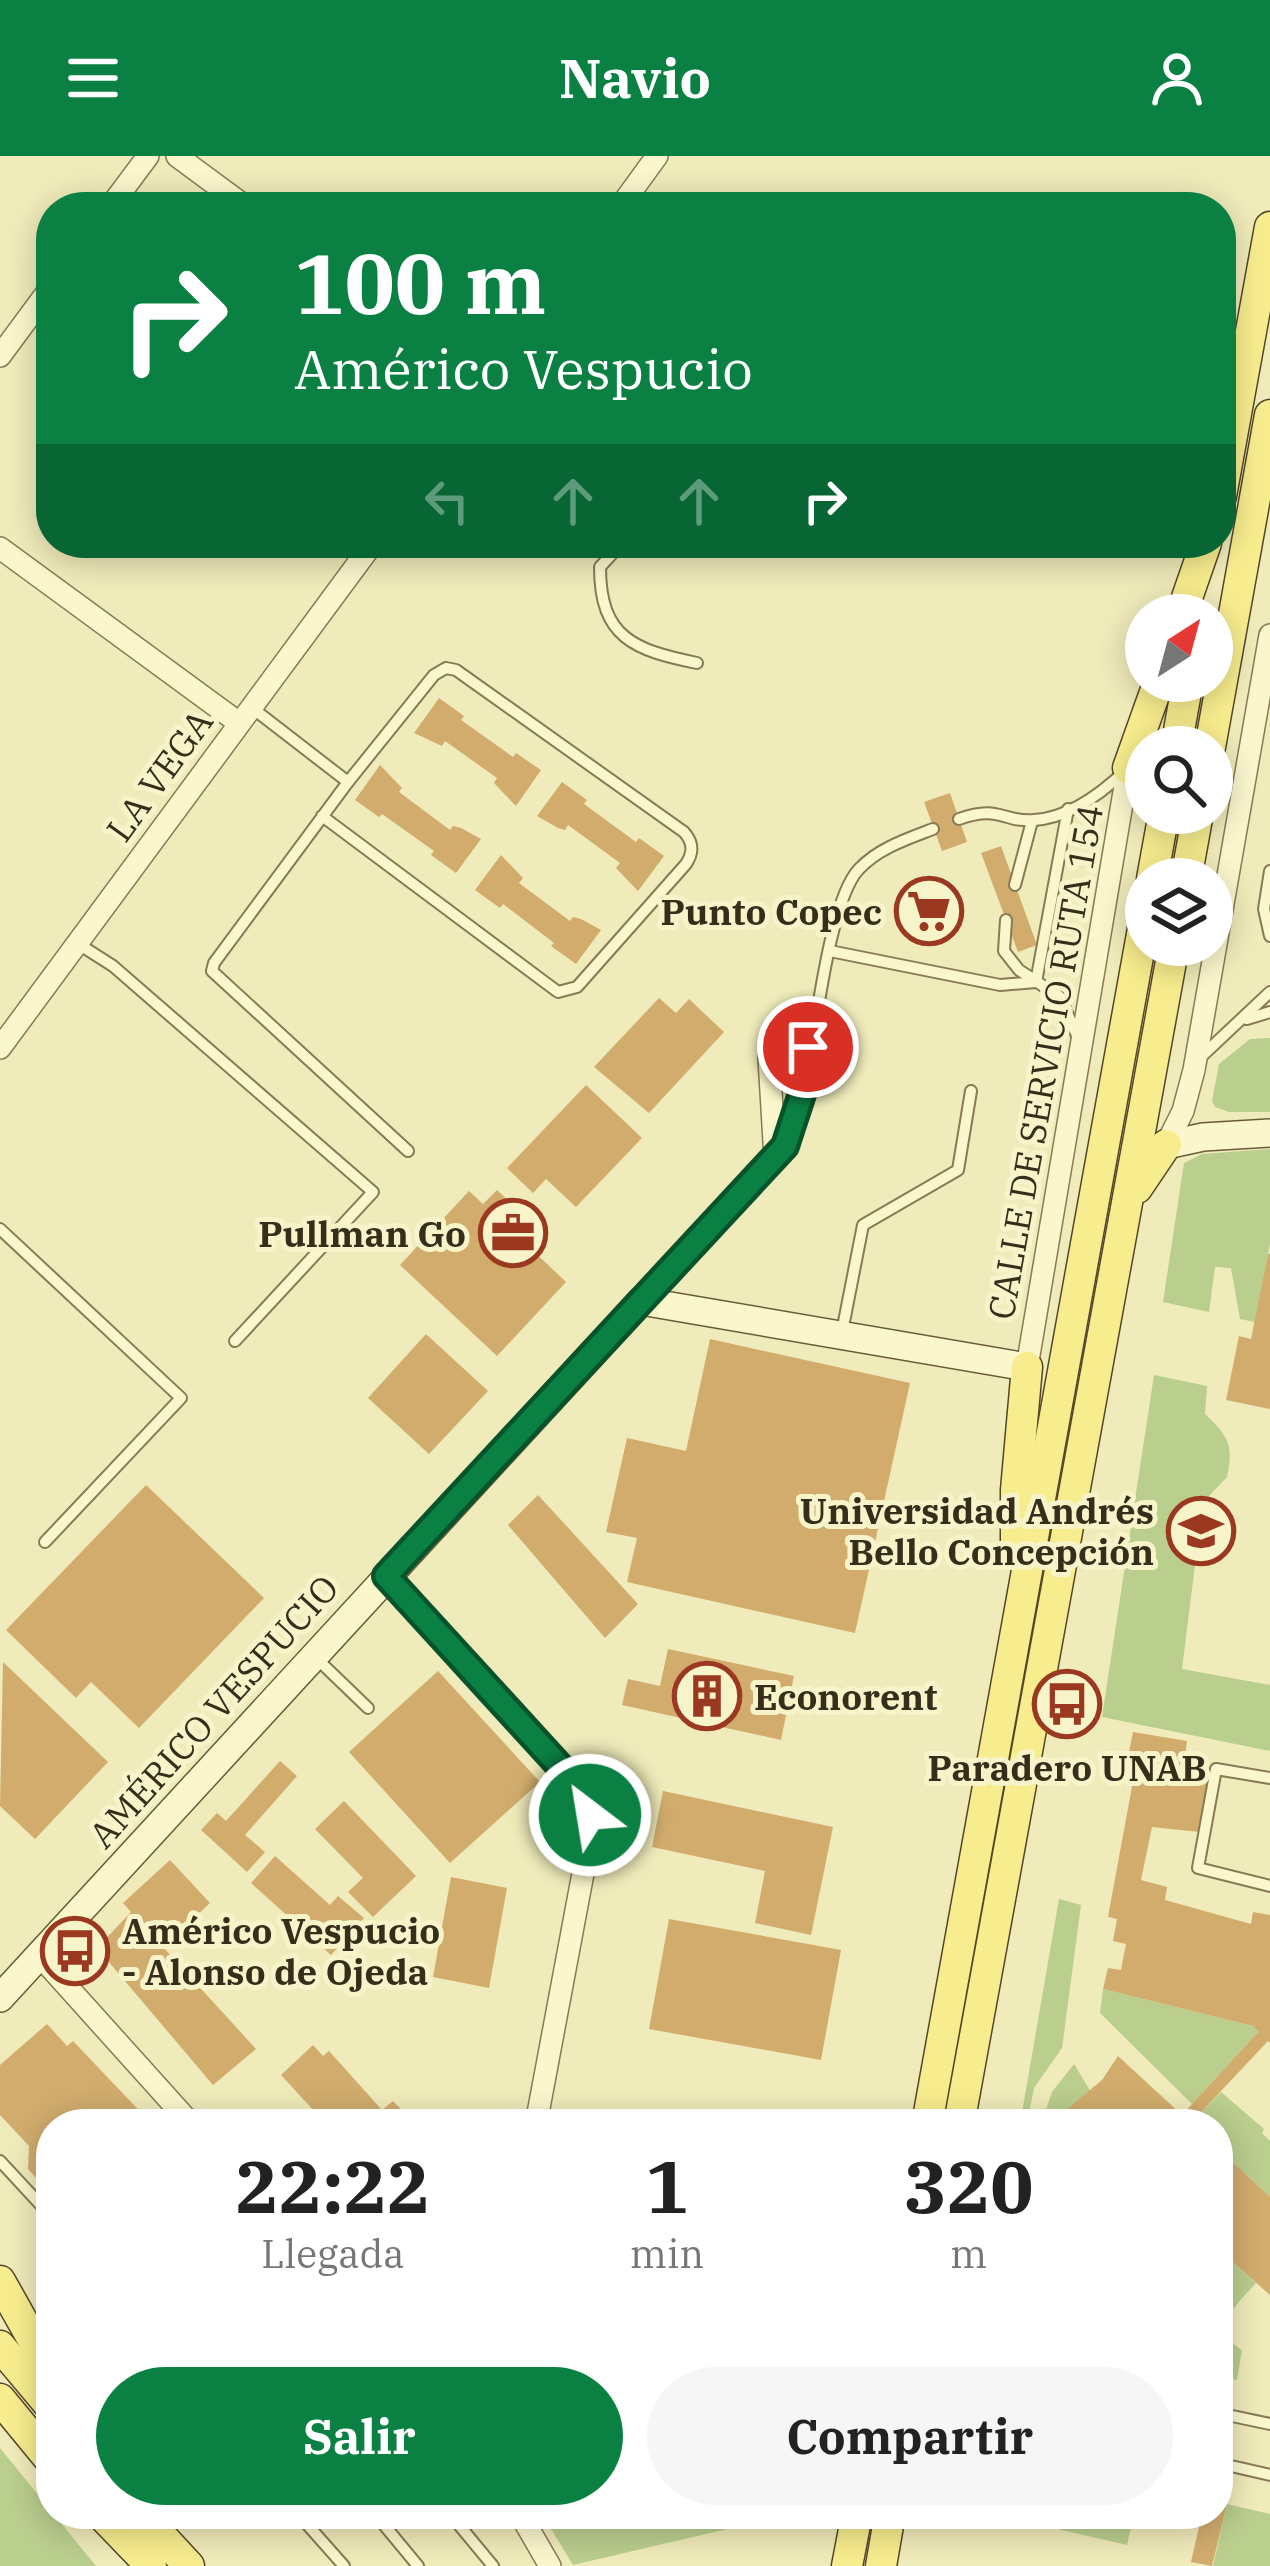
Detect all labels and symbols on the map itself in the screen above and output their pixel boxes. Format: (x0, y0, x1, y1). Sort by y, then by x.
north arrow (1125, 594, 1233, 702)
street label: LA VEGA (95, 699, 223, 850)
street label: CALLE DE SERVICIO RUTA 154 (977, 801, 1113, 1323)
supermarket icon: Punto Copec (894, 876, 964, 946)
place label: Punto Copec (660, 888, 882, 935)
pin (757, 996, 859, 1098)
office icon: Pullman Go (478, 1198, 548, 1268)
place label: Pullman Go (258, 1210, 466, 1257)
place label: Universidad Andrés Bello Concepción (800, 1487, 1154, 1575)
school or university icon: Universidad Andrés Bello Concepción (1166, 1496, 1236, 1566)
street label: AMÉRICO VESPUCIO (78, 1565, 348, 1857)
building icon: Econorent (672, 1661, 742, 1731)
bus stop icon: Paradero UNAB (1032, 1669, 1102, 1739)
place label: Econorent (754, 1673, 938, 1720)
place label: Paradero UNAB (927, 1744, 1207, 1791)
position arrow (527, 1752, 653, 1878)
place label: Américo Vespucio - Alonso de Ojeda (122, 1907, 440, 1995)
bus stop icon: Américo Vespucio - Alonso de Ojeda (40, 1916, 110, 1986)

